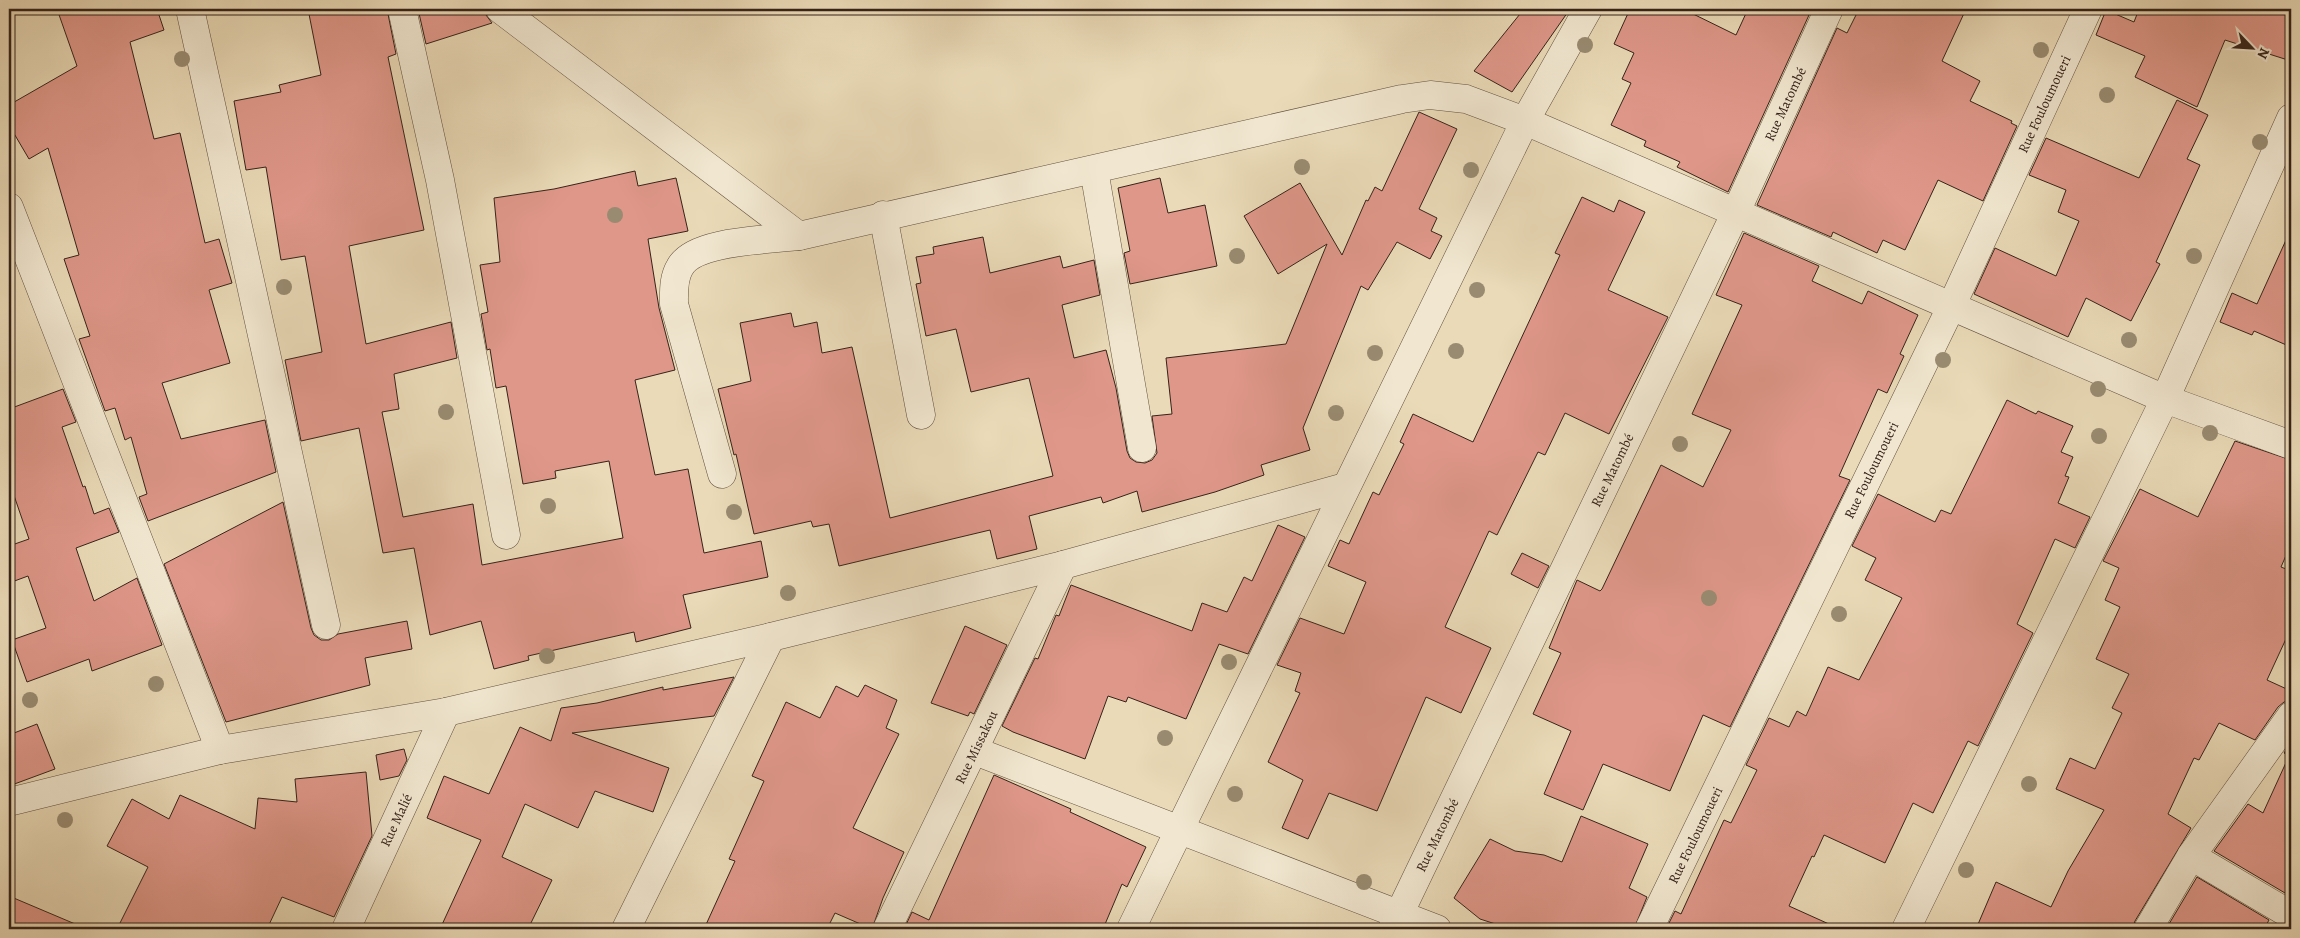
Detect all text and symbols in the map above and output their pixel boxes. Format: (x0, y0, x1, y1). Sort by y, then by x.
north arrow (2228, 22, 2278, 72)
text: N (2253, 45, 2274, 62)
street label: Rue Fouloumoueri (2014, 52, 2075, 156)
street label: Rue Matombé (1760, 64, 1811, 144)
street label: Rue Fouloumoueri (1840, 419, 1903, 522)
street label: Rue Matombé (1586, 430, 1638, 510)
street label: Rue Missakou (951, 707, 1003, 787)
street label: Rue Fouloumoueri (1664, 784, 1727, 887)
street label: Rue Malié (376, 791, 417, 850)
street label: Rue Matombé (1411, 795, 1463, 875)

